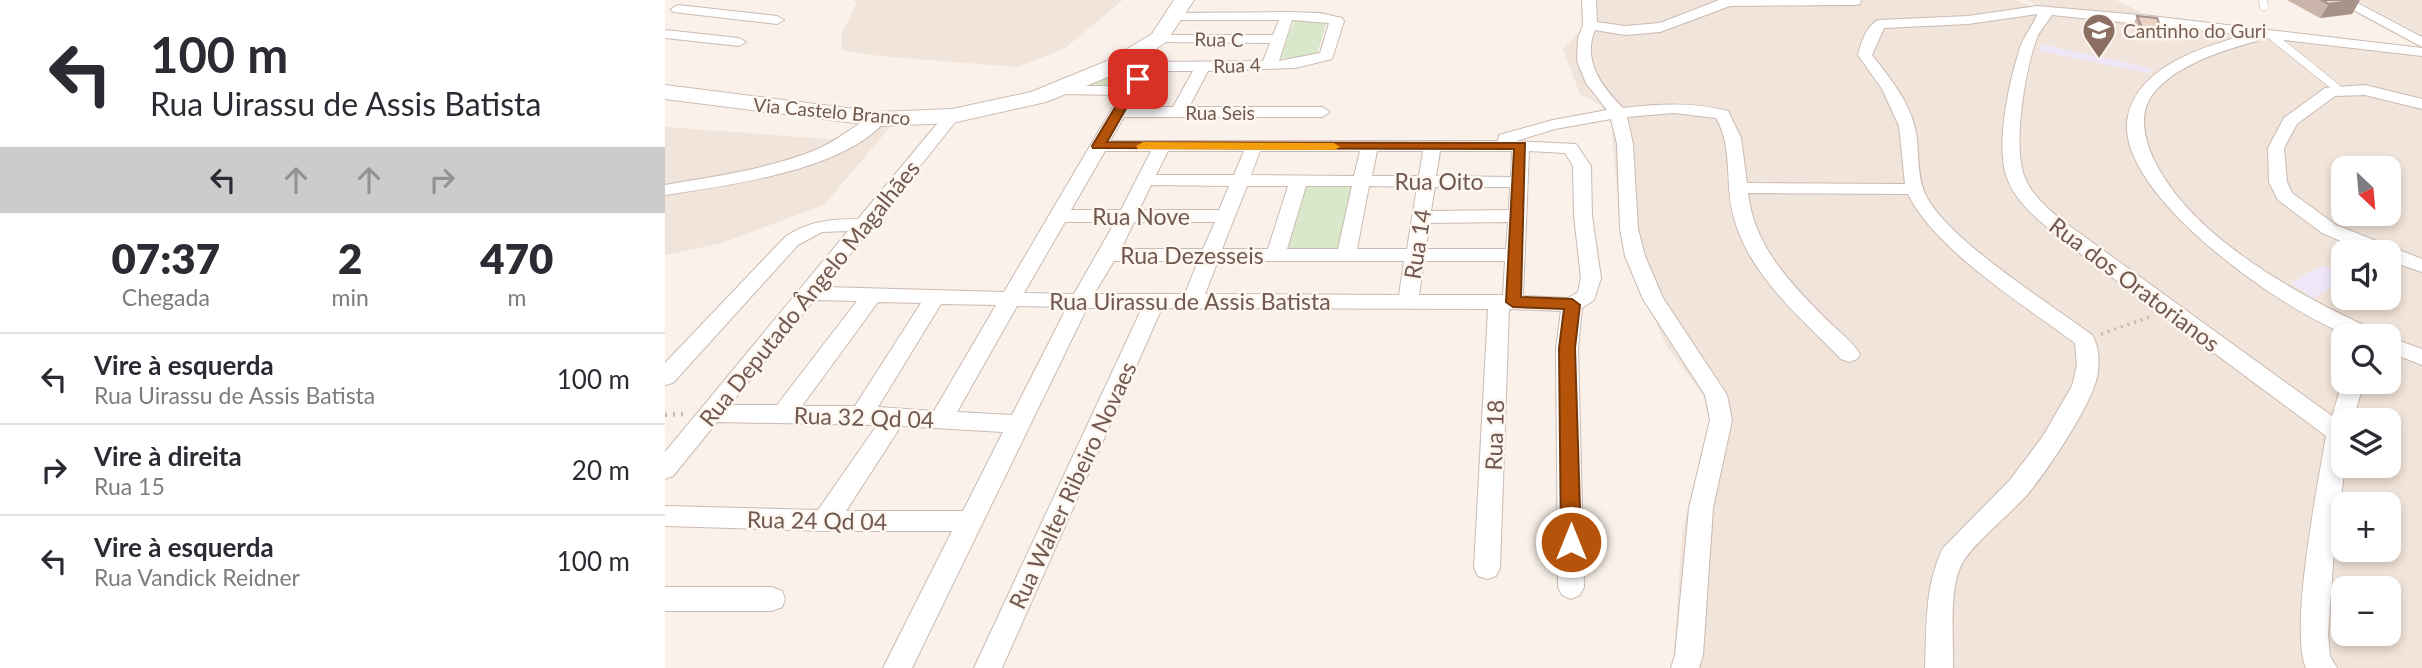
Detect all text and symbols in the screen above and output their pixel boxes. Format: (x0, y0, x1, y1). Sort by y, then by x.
school or university icon: Cantinho do Guri (2080, 11, 2118, 60)
place label: Cantinho do Guri (2123, 19, 2266, 42)
text: 100 m (150, 25, 288, 83)
street label: Rua C (1194, 27, 1244, 51)
icon: left (35, 28, 126, 119)
pin (1108, 49, 1168, 109)
street label: Rua 4 (1213, 53, 1261, 77)
icon: arrive (1119, 60, 1157, 98)
text: Rua Uirassu de Assis Batista (150, 84, 541, 123)
street label: Via Castelo Branco (753, 93, 911, 129)
street label: Rua Seis (1185, 101, 1255, 124)
street label: Rua Deputado Ângelo Magalhães (693, 154, 925, 432)
north arrow (2331, 156, 2401, 226)
map controls (2331, 156, 2401, 646)
icon: left (204, 161, 242, 199)
icon: ahead (277, 161, 315, 199)
icon: ahead (350, 161, 388, 199)
icon: right (423, 161, 461, 199)
street label: Rua Oito (1394, 167, 1484, 195)
street label: Rua Nove (1092, 202, 1190, 230)
street label: Rua 14 (1398, 207, 1436, 281)
street label: Rua dos Oratorianos (2044, 211, 2226, 357)
text: 07:37 (112, 233, 220, 283)
text: 2 (338, 233, 362, 283)
text: 470 (480, 233, 553, 283)
button: sound (2331, 240, 2401, 310)
street label: Rua Dezesseis (1120, 241, 1264, 269)
text: Chegada (122, 283, 210, 311)
text: min (332, 283, 369, 311)
text: m (507, 283, 526, 311)
street label: Rua Uirassu de Assis Batista (1049, 287, 1331, 315)
button: search (2331, 324, 2401, 394)
text: Vire à esquerda (94, 349, 274, 381)
street label: Rua Walter Ribeiro Novaes (1002, 357, 1142, 613)
icon: left (35, 360, 73, 398)
text: 100 m (557, 363, 630, 395)
text: Rua Uirassu de Assis Batista (94, 381, 375, 409)
street label: Rua 18 (1479, 399, 1509, 471)
street label: Rua 32 Qd 04 (793, 401, 935, 433)
button: layers (2331, 408, 2401, 478)
text: Vire à direita (94, 440, 242, 472)
icon: right (35, 451, 73, 489)
text: 20 m (572, 454, 630, 486)
text: Rua 15 (94, 472, 165, 500)
button: + (2331, 492, 2401, 562)
street label: Rua 24 Qd 04 (747, 505, 887, 535)
position arrow (1534, 505, 1608, 579)
text: Vire à esquerda (94, 531, 274, 563)
icon: left (35, 542, 73, 580)
text: 100 m (557, 545, 630, 577)
text: Rua Vandick Reidner (94, 563, 300, 591)
button: − (2331, 576, 2401, 646)

